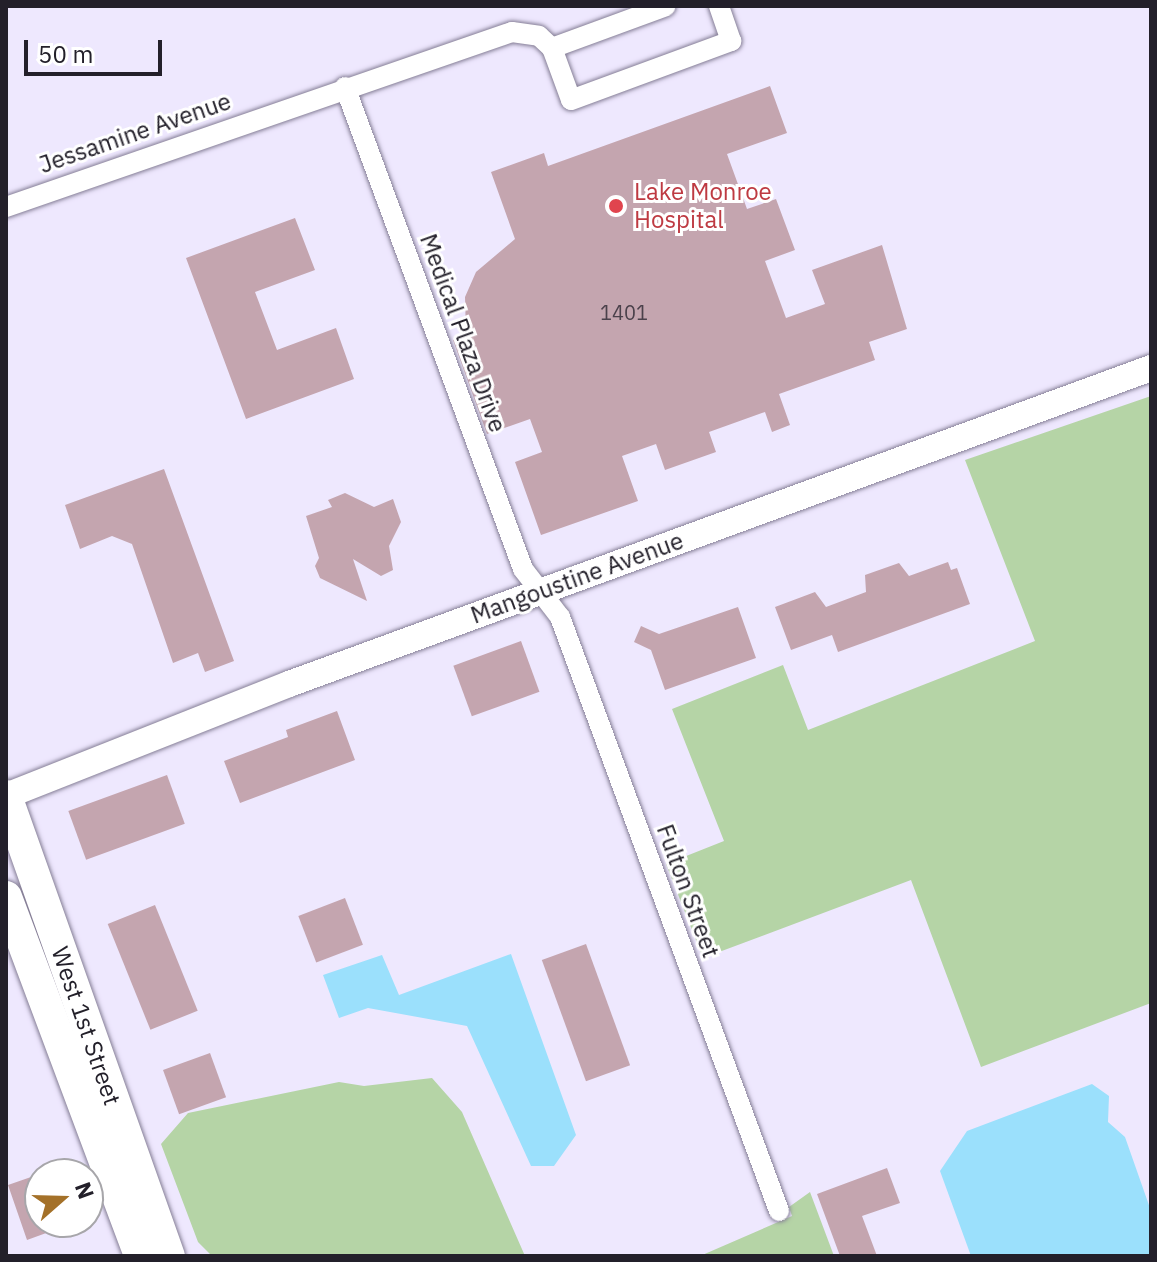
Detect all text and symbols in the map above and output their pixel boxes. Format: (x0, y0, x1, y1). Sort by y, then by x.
scale bar (28, 24, 166, 74)
text: 50 m (38, 38, 93, 70)
street label: Jessamine Avenue (35, 87, 235, 179)
place label: Lake Monroe Hospital (634, 178, 772, 234)
marker: Lake Monroe Hospital (605, 195, 627, 217)
street label: Medical Plaza Drive (414, 230, 512, 436)
house number: 1401 (600, 300, 648, 324)
street label: Mangoustine Avenue (467, 526, 687, 630)
street label: Fulton Street (651, 820, 725, 962)
street label: West 1st Street (45, 943, 127, 1109)
north arrow (24, 1158, 104, 1238)
text: N (69, 1178, 101, 1203)

